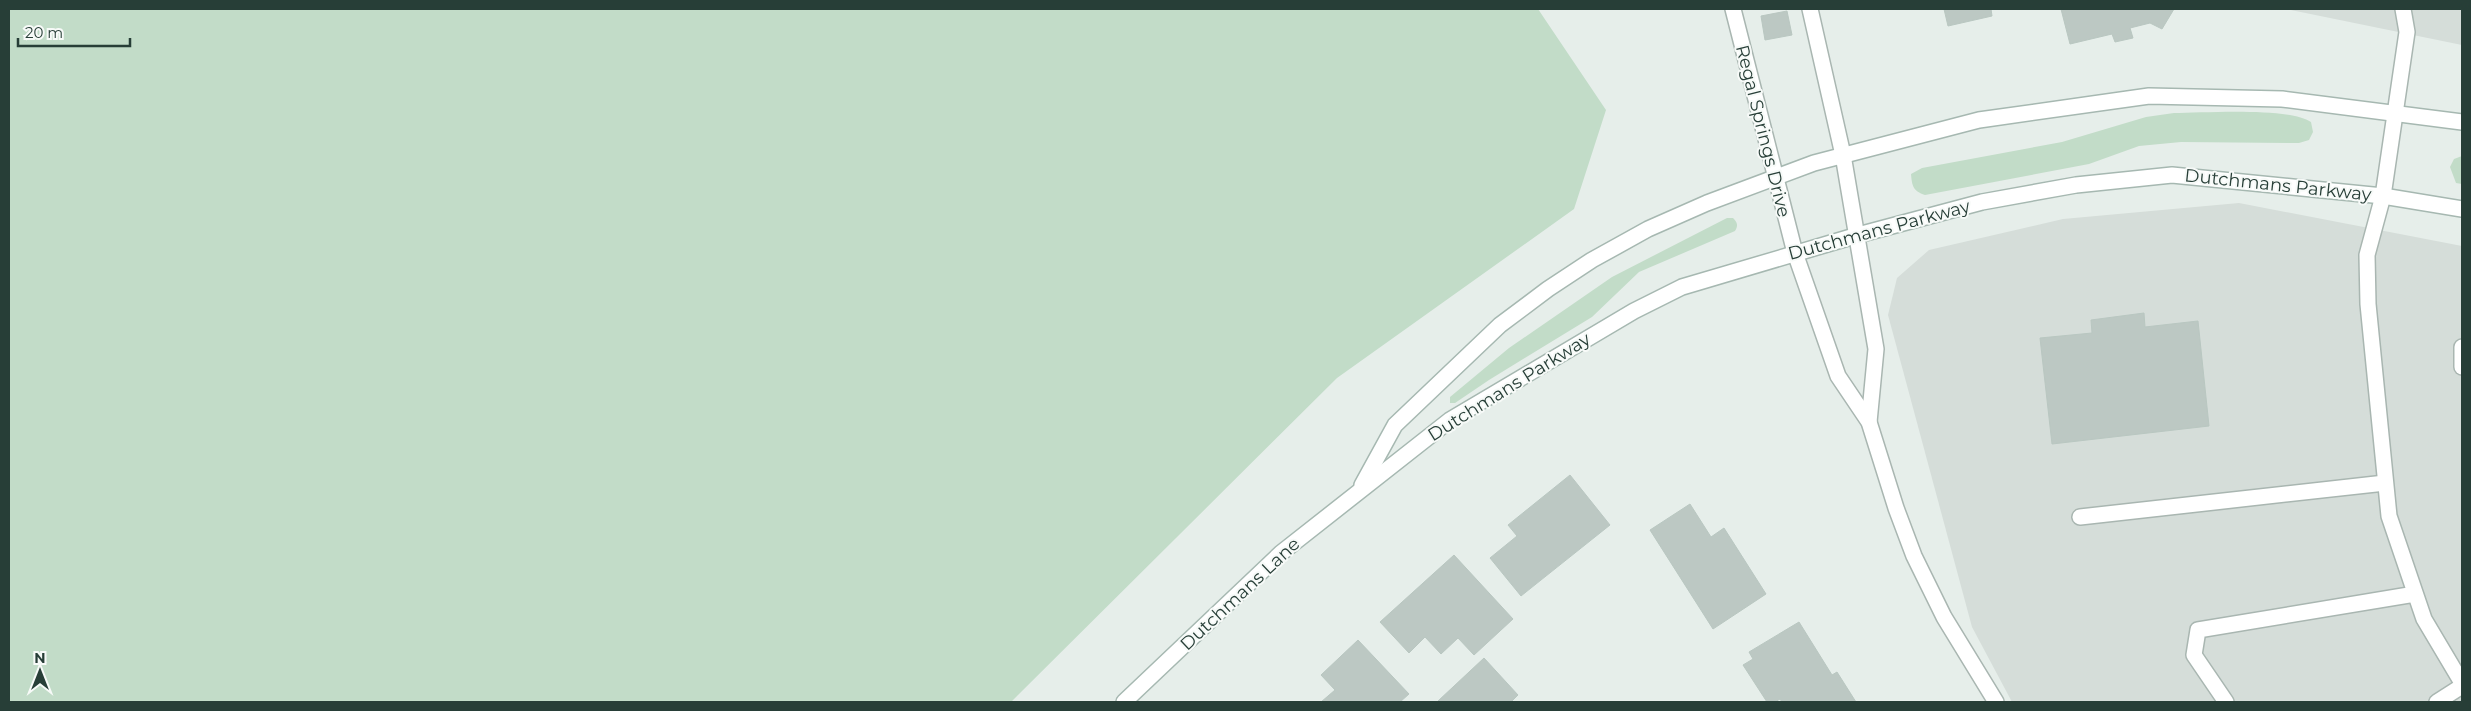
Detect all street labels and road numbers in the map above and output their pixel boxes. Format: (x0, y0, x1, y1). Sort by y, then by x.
street label: Regal Springs Drive (1731, 43, 1795, 220)
street label: Dutchmans Parkway (2184, 164, 2373, 206)
street label: Dutchmans Parkway (1786, 195, 1973, 265)
street label: Dutchmans Parkway (1424, 328, 1595, 446)
street label: Dutchmans Lane (1176, 533, 1305, 655)

